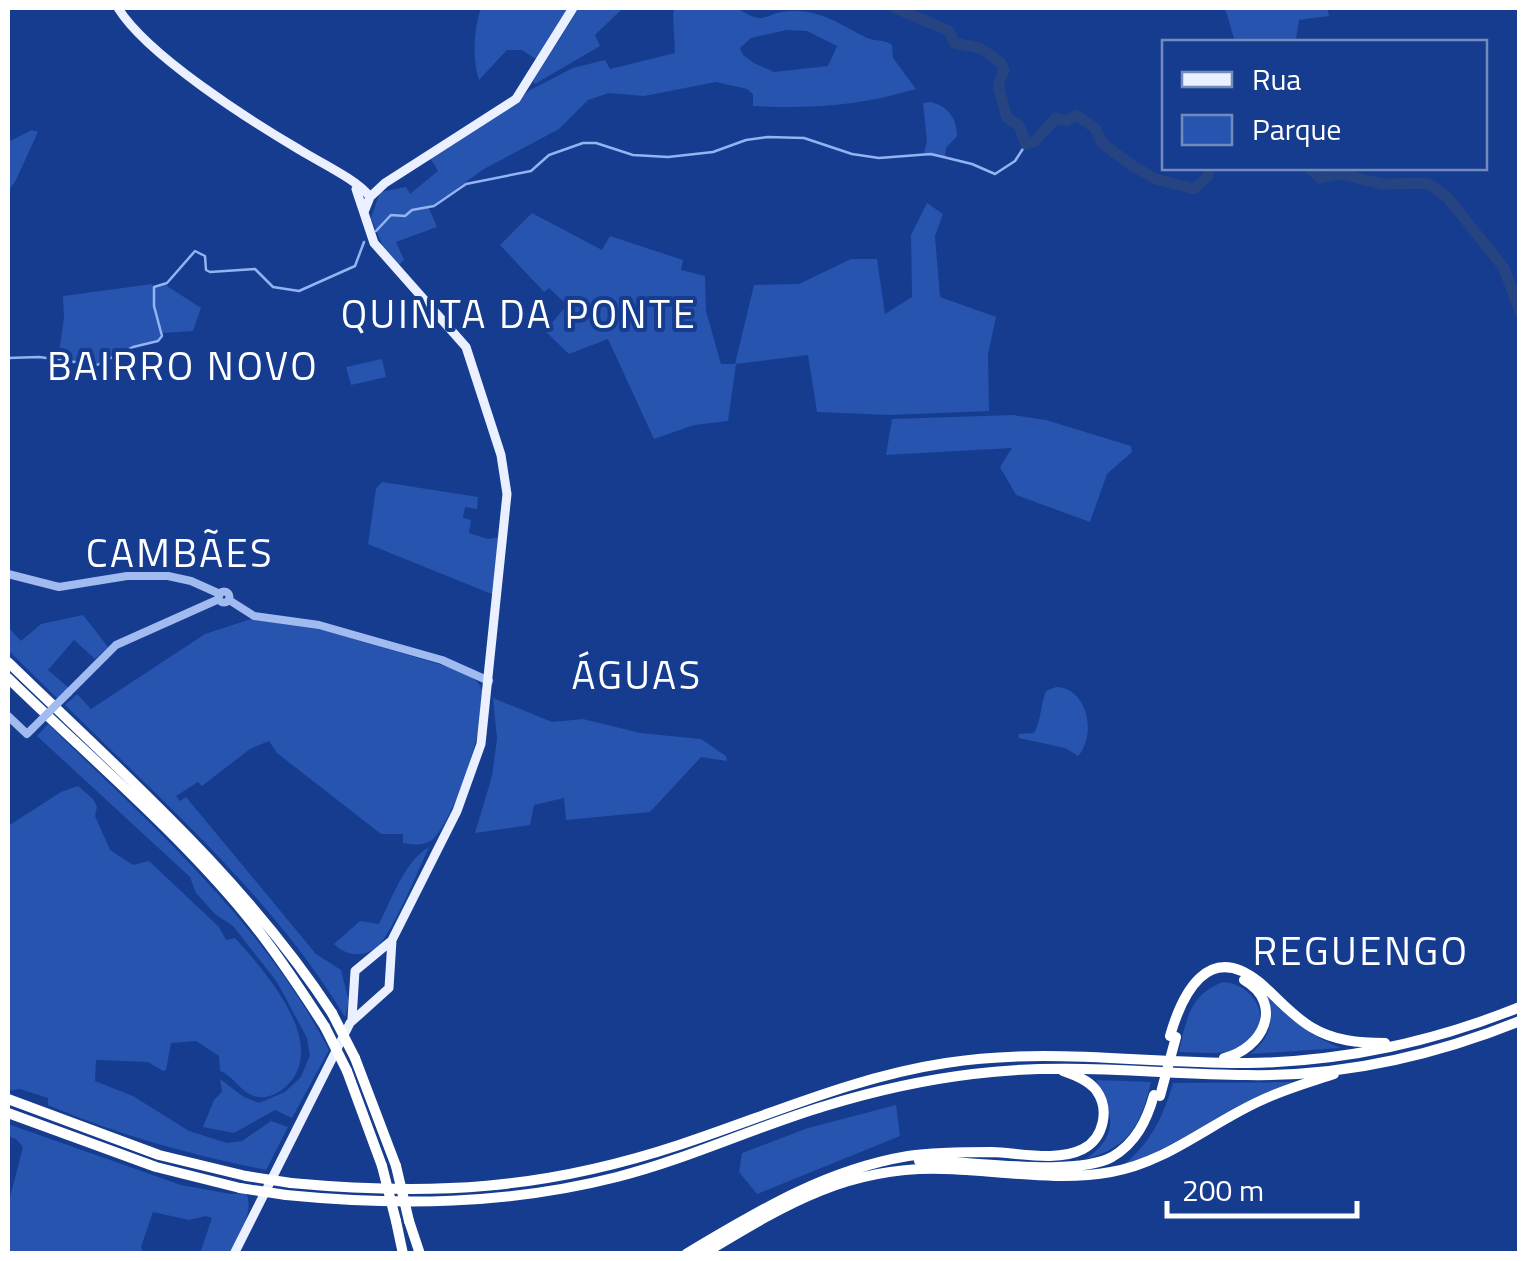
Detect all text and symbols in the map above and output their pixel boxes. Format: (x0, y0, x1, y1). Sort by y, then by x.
legend (1162, 40, 1487, 170)
text: Rua (1252, 56, 1301, 102)
text: Parque (1252, 106, 1342, 152)
district label: QUINTA DA PONTE (341, 283, 697, 344)
district label: BAIRRO NOVO (47, 335, 319, 396)
district label: CAMBÃES (86, 522, 274, 583)
district label: ÁGUAS (571, 644, 703, 705)
district label: REGUENGO (1252, 920, 1470, 981)
scale bar (1167, 1156, 1357, 1218)
text: 200 m (1182, 1167, 1264, 1213)

